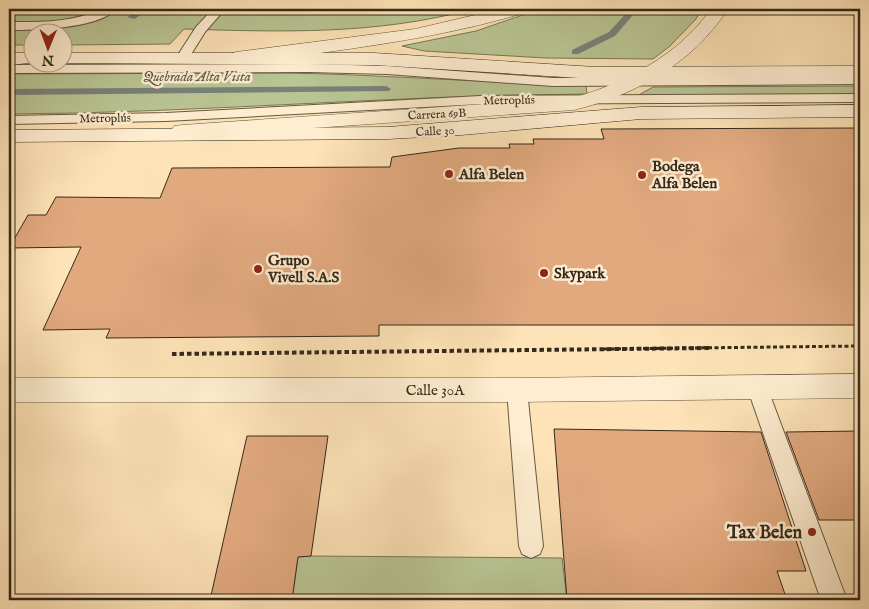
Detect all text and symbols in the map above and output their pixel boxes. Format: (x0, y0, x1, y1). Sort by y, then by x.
north arrow (22, 22, 72, 72)
text: N (42, 51, 55, 69)
water label: Quebrada Alta Vista (143, 68, 251, 86)
street label: Metroplús (483, 93, 535, 109)
street label: Carrera 69B (407, 105, 467, 124)
street label: Metroplús (79, 111, 131, 127)
street label: Calle 30 (415, 123, 455, 140)
place label: Bodega Alfa Belen (651, 157, 717, 193)
place label: Alfa Belen (458, 165, 524, 184)
marker: Alfa Belen (443, 168, 455, 180)
marker: Bodega Alfa Belen (636, 169, 648, 181)
place label: Grupo Vivell S.A.S (267, 251, 340, 287)
marker: Grupo Vivell S.A.S (252, 263, 264, 275)
place label: Skypark (554, 264, 606, 283)
marker: Skypark (538, 267, 550, 279)
street label: Calle 30A (406, 381, 465, 400)
place label: Tax Belen (726, 522, 802, 545)
marker: Tax Belen (806, 526, 818, 538)

